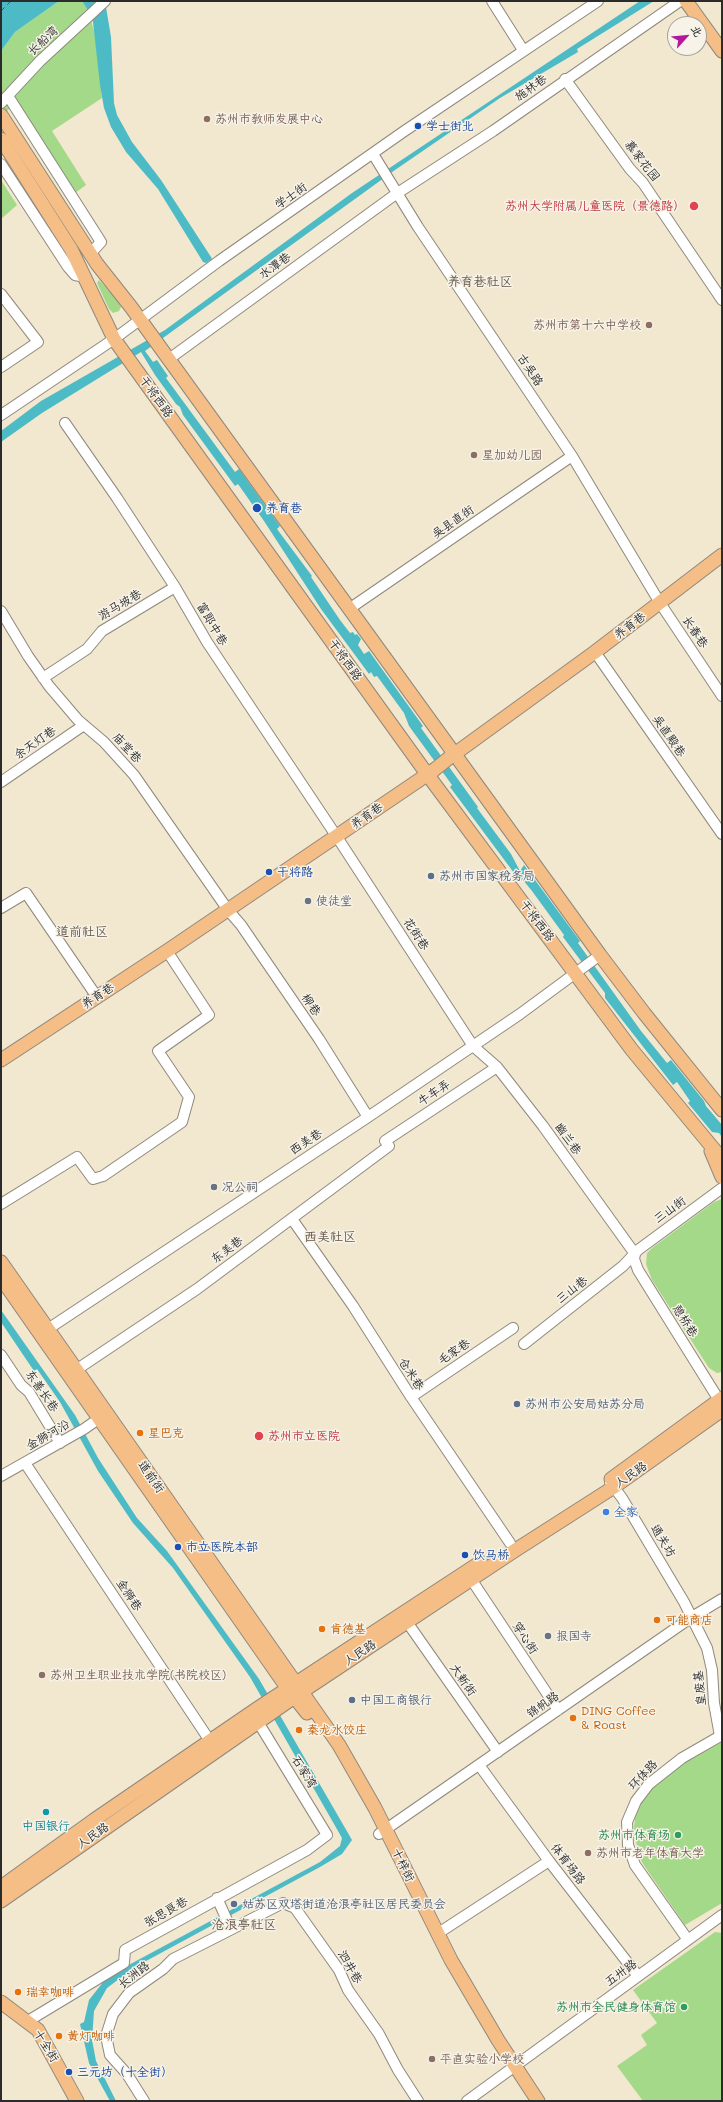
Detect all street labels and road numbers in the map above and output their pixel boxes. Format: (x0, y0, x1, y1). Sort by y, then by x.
street label: 长船湾 (25, 23, 61, 59)
street label: 施林巷 (512, 72, 550, 104)
street label: 慕家花园 (622, 138, 662, 184)
street label: 学士街 (272, 180, 310, 212)
street label: 水潭巷 (256, 250, 294, 282)
street label: 古吴路 (514, 351, 546, 389)
street label: 干将西路 (136, 373, 176, 421)
street label: 吴县直街 (429, 502, 477, 542)
street label: 游马坡巷 (96, 586, 144, 624)
street label: 富郎中巷 (193, 600, 231, 648)
street label: 养育巷 (611, 609, 649, 643)
street label: 长春巷 (679, 613, 711, 651)
street label: 干将西路 (325, 636, 365, 684)
street label: 吴直殿巷 (649, 712, 689, 760)
street label: 余天灯巷 (11, 723, 59, 763)
street label: 庙堂巷 (109, 730, 145, 766)
street label: 养育巷 (348, 800, 386, 832)
street label: 干将西路 (517, 897, 557, 945)
street label: 花街巷 (400, 915, 432, 953)
street label: 养育巷 (79, 980, 117, 1012)
street label: 柳巷 (298, 991, 324, 1019)
street label: 牛车弄 (415, 1077, 453, 1109)
street label: 幽兰巷 (552, 1120, 584, 1158)
street label: 西美巷 (287, 1126, 325, 1158)
street label: 三山街 (651, 1194, 689, 1226)
street label: 东美巷 (208, 1233, 246, 1267)
street label: 三山巷 (553, 1273, 591, 1307)
street label: 憩桥巷 (669, 1302, 701, 1340)
street label: 毛家巷 (435, 1336, 473, 1368)
street label: 仓米巷 (395, 1355, 427, 1393)
street label: 东善长巷 (22, 1367, 62, 1415)
street label: 金狮河沿 (24, 1417, 72, 1453)
street label: 道前街 (135, 1458, 167, 1496)
street label: 人民路 (612, 1459, 650, 1491)
street label: 通关坊 (648, 1522, 678, 1560)
street label: 金狮巷 (113, 1576, 145, 1614)
street label: 穿心街 (509, 1619, 541, 1657)
street label: 人民路 (341, 1637, 379, 1669)
street label: 大新街 (447, 1661, 479, 1699)
street label: 皇废基 (691, 1669, 709, 1707)
street label: 锦帆路 (524, 1689, 562, 1721)
street label: 石家湾 (288, 1753, 320, 1791)
street label: 环体路 (625, 1757, 661, 1793)
street label: 人民路 (74, 1820, 112, 1852)
street label: 体育场路 (548, 1840, 588, 1888)
street label: 十梓街 (389, 1846, 417, 1884)
street label: 张思良巷 (142, 1894, 190, 1930)
street label: 泗井巷 (335, 1948, 365, 1986)
street label: 五卅路 (602, 1957, 640, 1989)
street label: 长洲路 (115, 1958, 153, 1992)
street label: 十全街 (30, 2027, 62, 2065)

